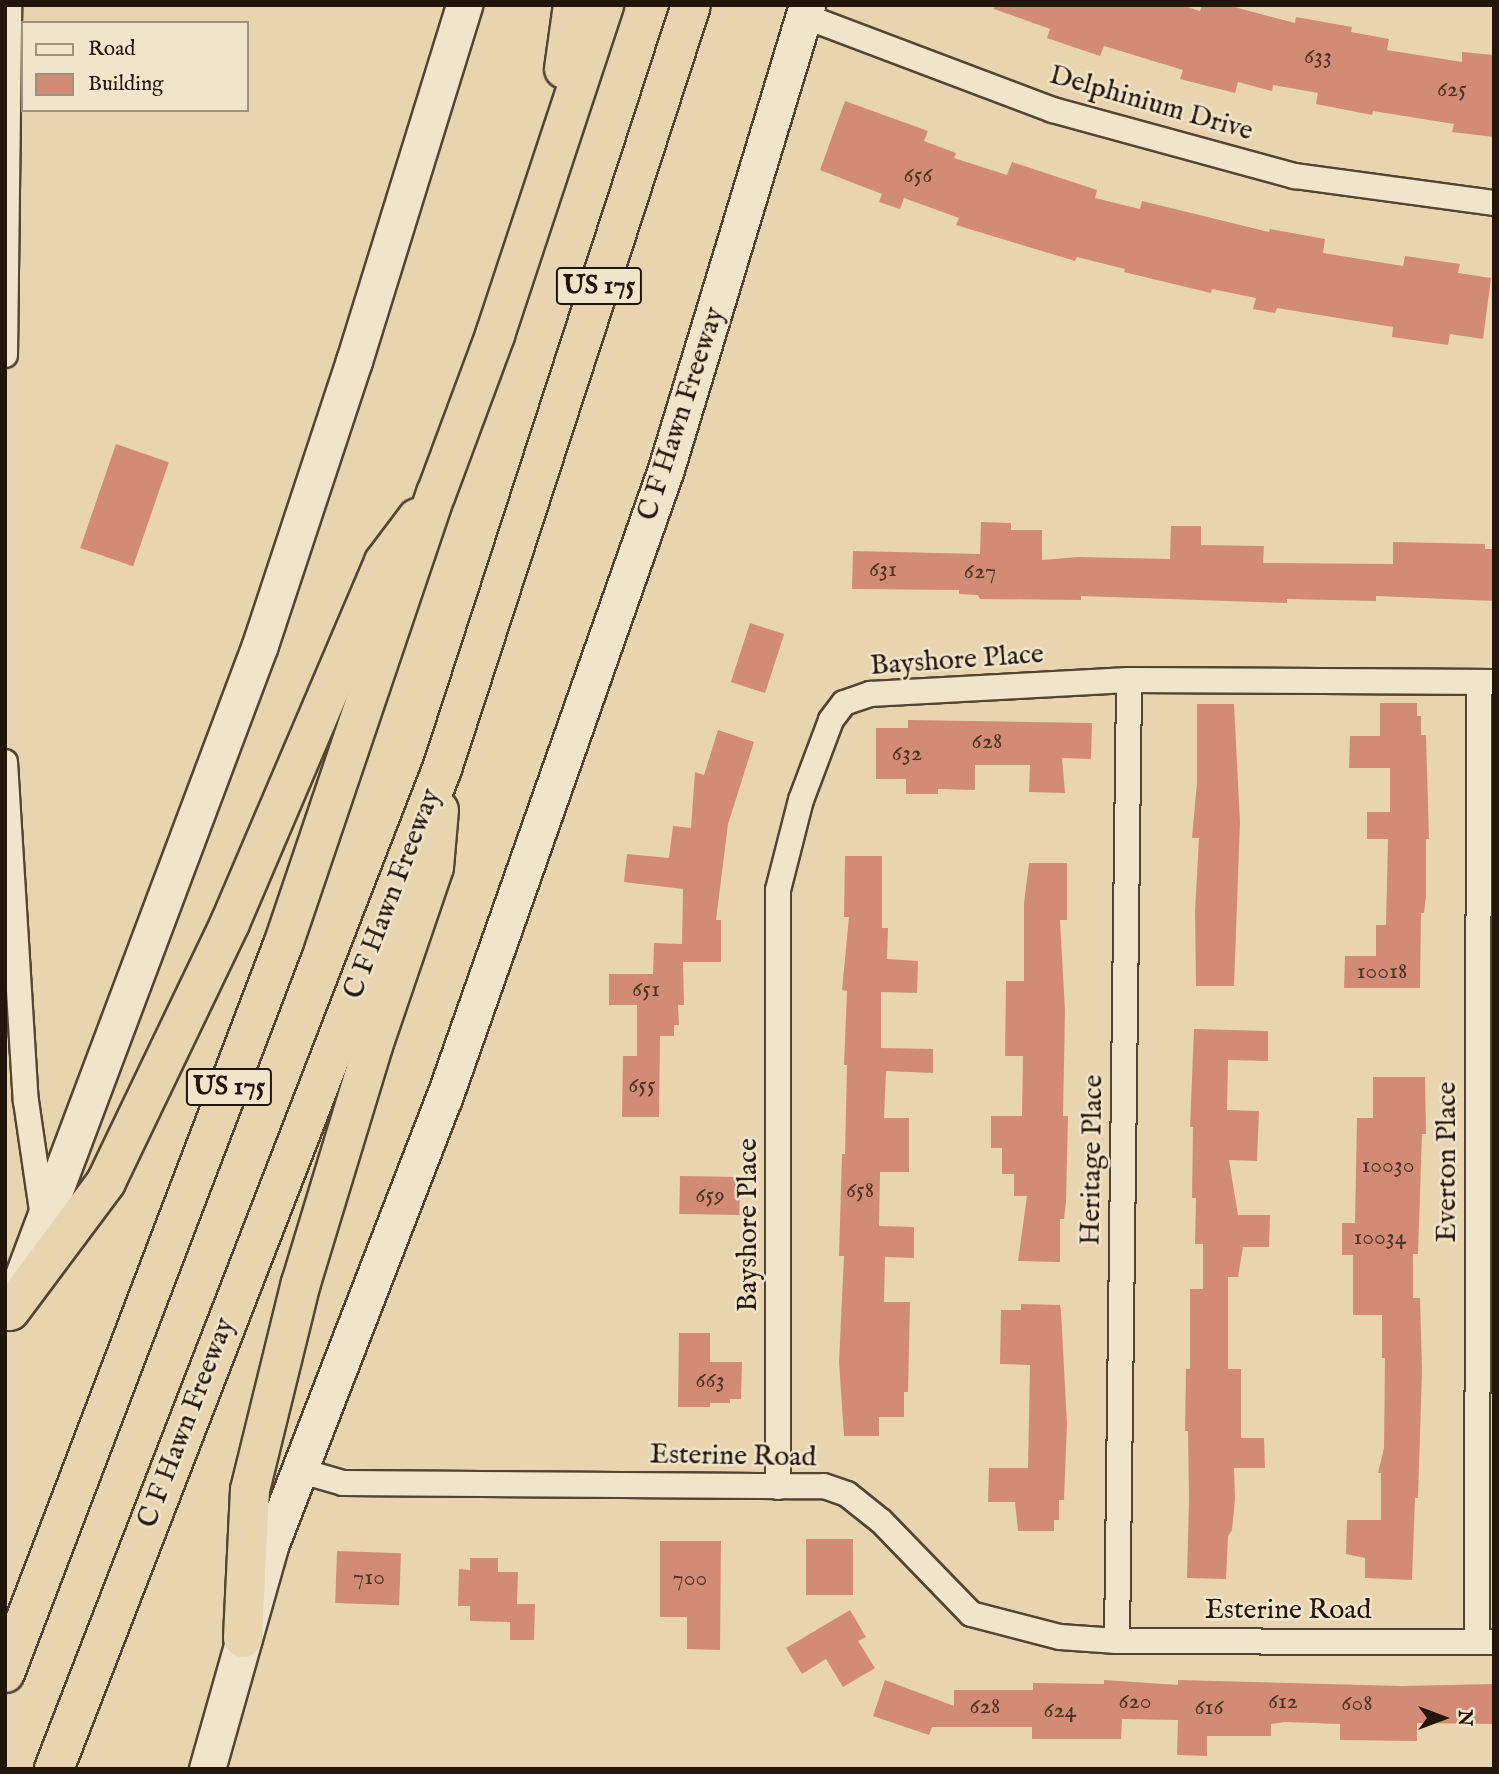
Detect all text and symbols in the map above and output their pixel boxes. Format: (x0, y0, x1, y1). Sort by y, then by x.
legend (21, 21, 248, 112)
text: Road (88, 36, 135, 63)
house number: 633 (1304, 43, 1332, 71)
street label: Delphinium Drive (1045, 59, 1257, 149)
text: Building (88, 71, 163, 98)
house number: 625 (1437, 76, 1467, 104)
house number: 656 (904, 162, 932, 190)
road number: US 175 (555, 264, 643, 308)
street label: C F Hawn Freeway (632, 303, 732, 525)
house number: 631 (869, 556, 897, 584)
house number: 627 (964, 558, 996, 586)
street label: Bayshore Place (869, 638, 1045, 684)
house number: 628 (972, 728, 1002, 756)
house number: 632 (892, 740, 922, 768)
street label: C F Hawn Freeway (337, 784, 449, 1004)
house number: 10018 (1357, 958, 1407, 986)
house number: 651 (632, 976, 660, 1004)
road number: US 175 (185, 1064, 273, 1110)
house number: 655 (628, 1072, 656, 1100)
street label: Heritage Place (1075, 1074, 1111, 1246)
street label: Everton Place (1431, 1082, 1465, 1242)
street label: Bayshore Place (732, 1138, 766, 1312)
house number: 10030 (1361, 1152, 1415, 1180)
house number: 658 (846, 1177, 874, 1205)
house number: 659 (695, 1182, 725, 1210)
house number: 10034 (1353, 1224, 1407, 1252)
street label: C F Hawn Freeway (131, 1313, 243, 1533)
house number: 663 (695, 1367, 725, 1395)
street label: Esterine Road (649, 1439, 817, 1475)
house number: 710 (353, 1564, 385, 1592)
house number: 700 (673, 1565, 707, 1593)
street label: Esterine Road (1205, 1594, 1371, 1628)
north arrow (1408, 1683, 1478, 1753)
house number: 620 (1118, 1688, 1152, 1716)
house number: 612 (1268, 1688, 1298, 1716)
house number: 608 (1341, 1690, 1373, 1718)
house number: 628 (970, 1693, 1000, 1721)
house number: 616 (1194, 1694, 1224, 1722)
house number: 624 (1043, 1697, 1077, 1725)
text: N (1452, 1710, 1476, 1726)

